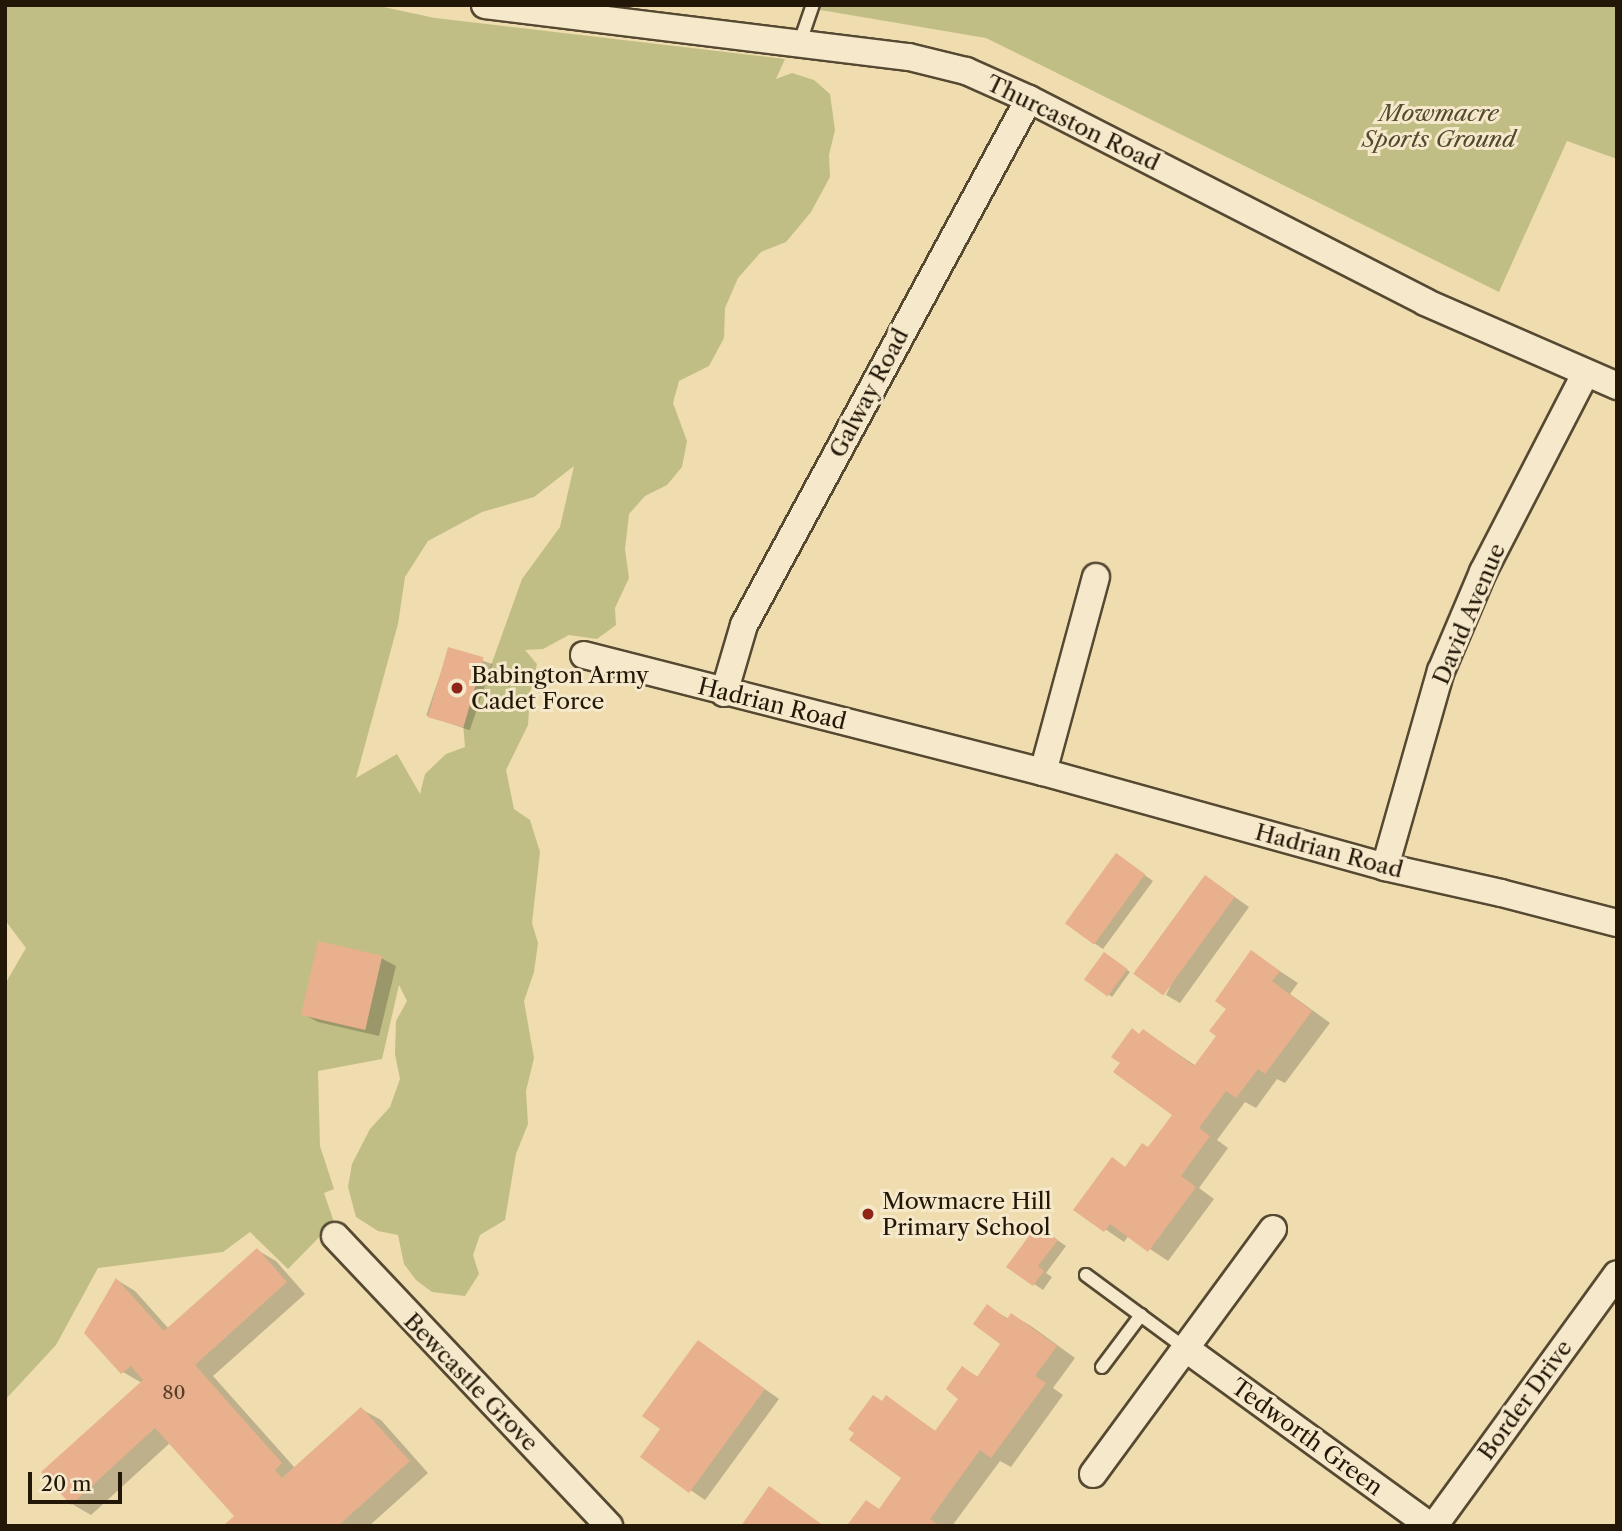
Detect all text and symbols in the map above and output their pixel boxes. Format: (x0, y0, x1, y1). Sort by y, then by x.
street label: Thurcaston Road (982, 69, 1164, 177)
park label: Mowmacre Sports Ground (1362, 99, 1516, 153)
street label: Galway Road (823, 323, 915, 463)
street label: David Avenue (1427, 539, 1511, 689)
place label: Babington Army Cadet Force (471, 661, 650, 715)
street label: Hadrian Road (695, 672, 849, 736)
marker: Babington Army Cadet Force (449, 680, 465, 696)
street label: Hadrian Road (1252, 818, 1406, 884)
place label: Mowmacre Hill Primary School (882, 1187, 1052, 1241)
marker: Mowmacre Hill Primary School (860, 1206, 876, 1222)
street label: Bewcastle Grove (398, 1307, 544, 1457)
street label: Border Drive (1472, 1334, 1578, 1466)
street label: Tedworth Green (1226, 1373, 1388, 1501)
house number: 80 (162, 1382, 186, 1404)
scale bar (32, 1458, 126, 1502)
text: 20 m (41, 1471, 92, 1496)

